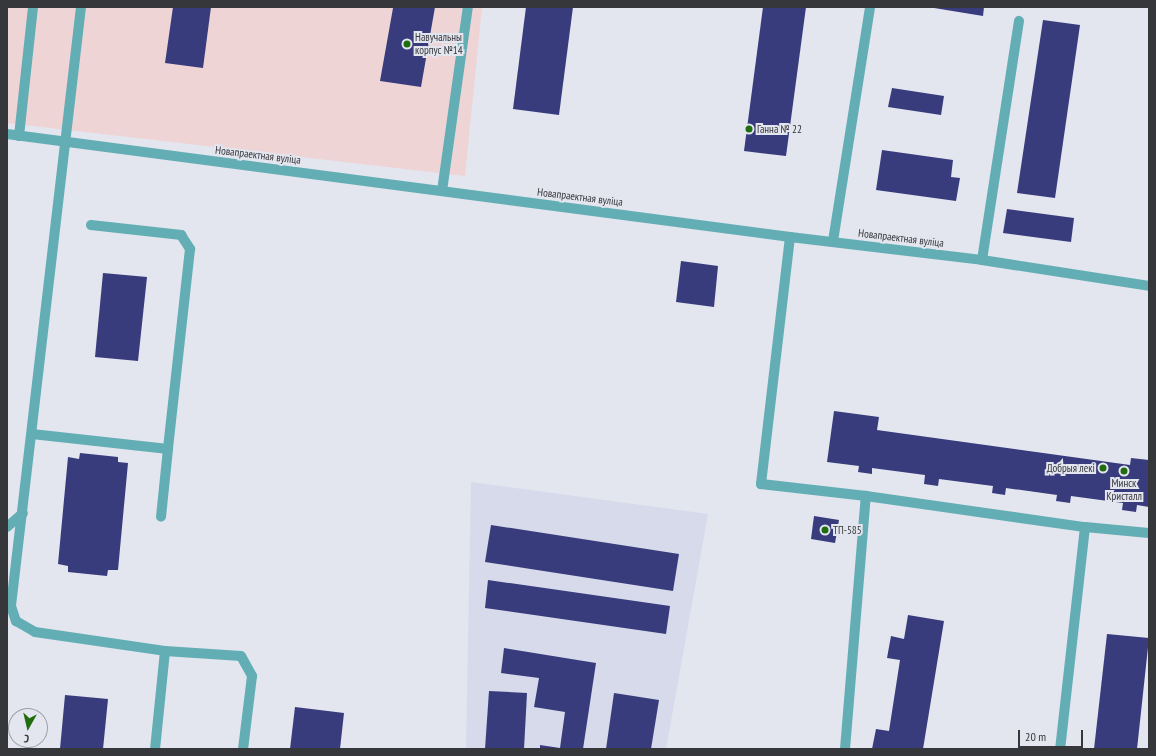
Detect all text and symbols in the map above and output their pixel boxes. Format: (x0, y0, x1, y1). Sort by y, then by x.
place label: Навучальны корпус №14 (415, 31, 463, 57)
marker: Навучальны корпус №14 (402, 39, 412, 49)
place label: Ганна № 22 (757, 122, 802, 136)
marker: Ганна № 22 (744, 124, 754, 134)
street label: Новапраектная вуліца (215, 143, 301, 167)
street label: Новапраектная вуліца (537, 185, 623, 209)
street label: Новапраектная вуліца (858, 226, 944, 250)
place label: Добрыя лекі (1047, 461, 1095, 475)
marker: Добрыя лекі (1098, 463, 1108, 473)
marker: Минск Кристалл (1119, 466, 1129, 476)
place label: Минск Кристалл (1106, 477, 1142, 503)
place label: ТП-585 (833, 523, 862, 537)
marker: ТП-585 (820, 525, 830, 535)
north arrow (8, 708, 48, 748)
scale bar (1020, 722, 1085, 748)
text: 20 m (1025, 729, 1046, 744)
text: С (23, 732, 30, 746)

